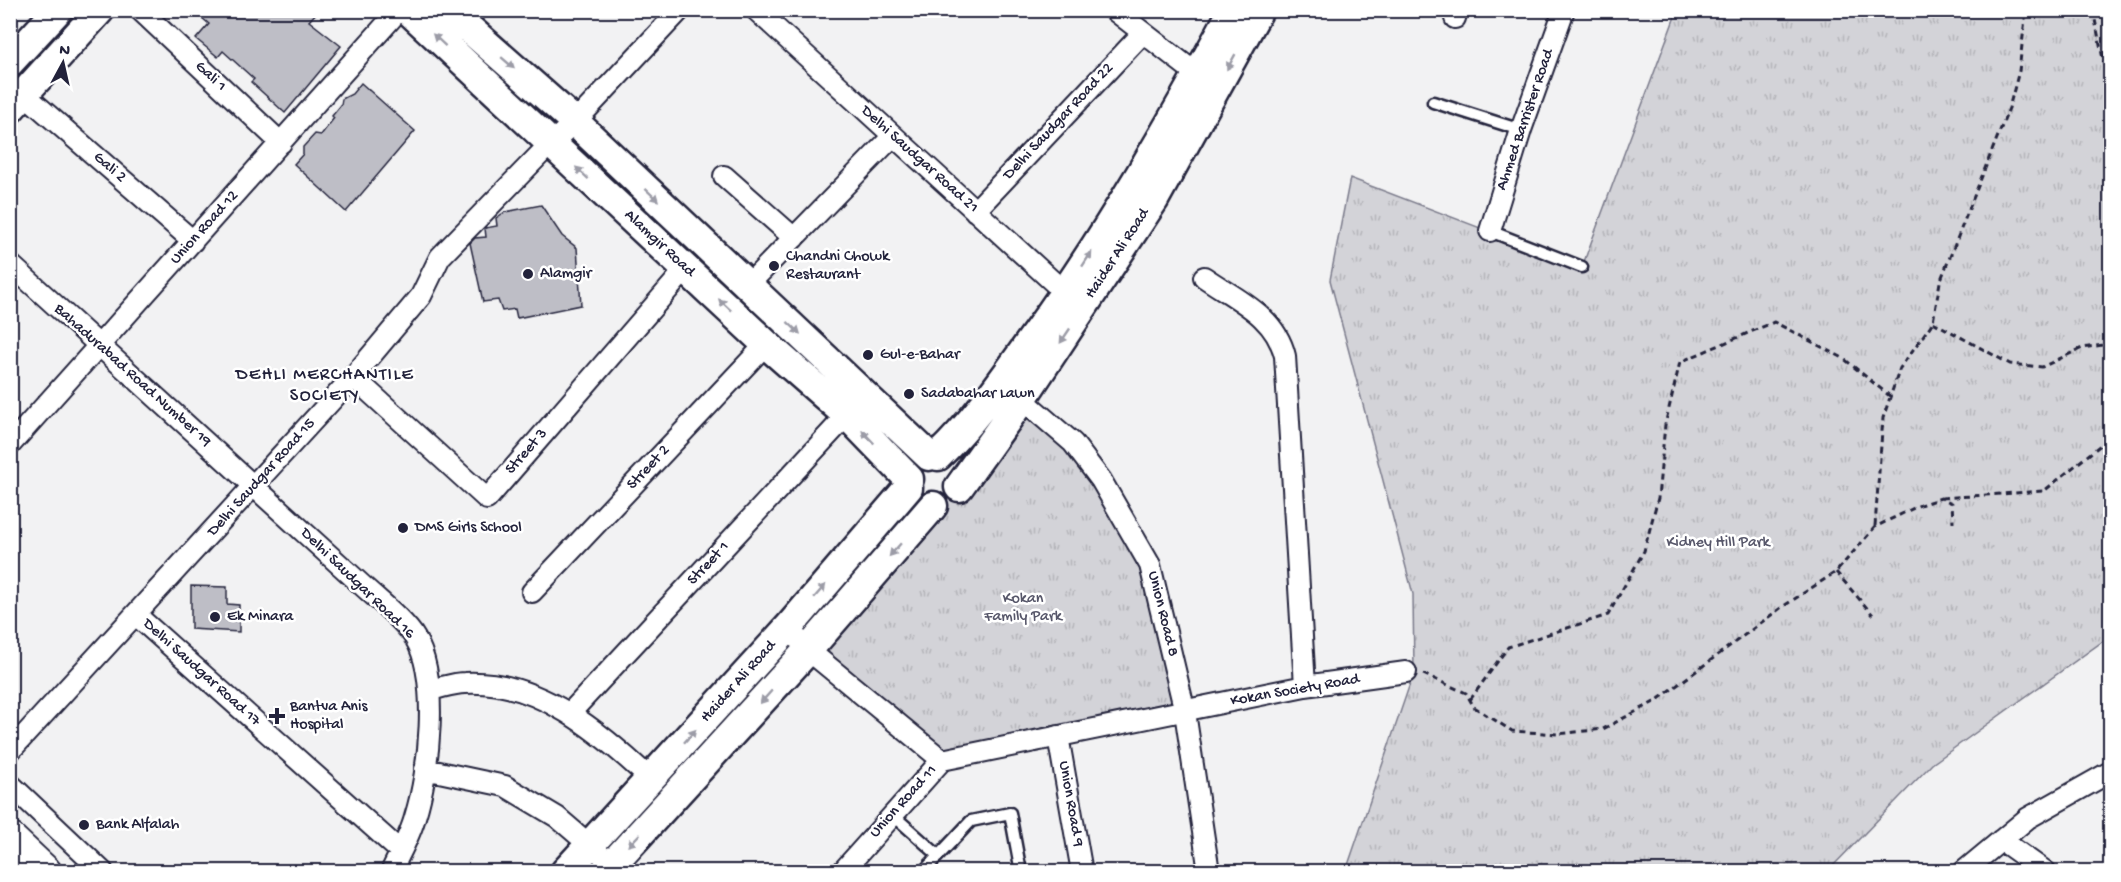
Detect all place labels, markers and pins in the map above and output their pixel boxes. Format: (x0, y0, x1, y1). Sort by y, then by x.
place label: Chandni Chowk Restaurant (786, 248, 891, 285)
marker: Chandni Chowk Restaurant (767, 259, 781, 273)
place label: Alamgir (540, 265, 593, 284)
marker: Alamgir (521, 267, 535, 281)
place label: Gul-e-Bahar (880, 346, 961, 365)
marker: Gul-e-Bahar (861, 348, 875, 362)
place label: Sadabahar Lawn (921, 385, 1035, 404)
marker: Sadabahar Lawn (902, 387, 916, 401)
place label: DMS Girls School (414, 519, 522, 538)
marker: DMS Girls School (396, 521, 410, 535)
place label: Ek Minara (227, 608, 295, 627)
marker: Ek Minara (208, 610, 222, 624)
place label: Bantva Anis Hospital (289, 698, 368, 735)
marker: Bantva Anis Hospital (268, 707, 286, 725)
place label: Bank Alfalah (95, 816, 180, 835)
marker: Bank Alfalah (77, 818, 91, 832)

